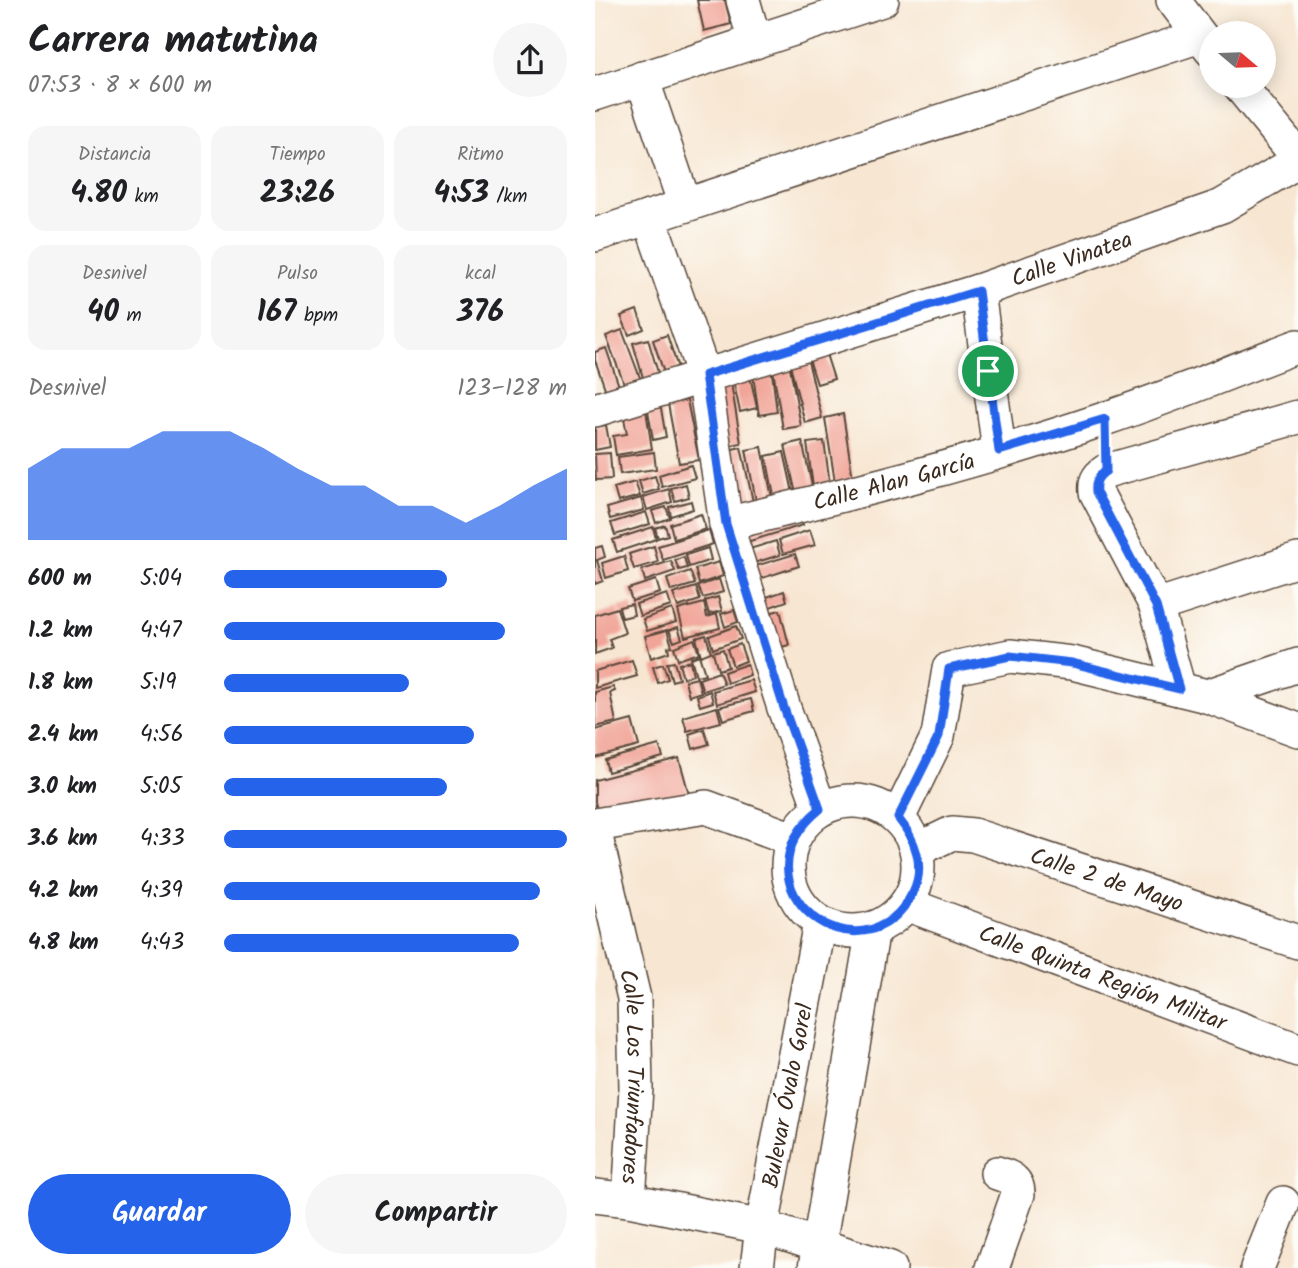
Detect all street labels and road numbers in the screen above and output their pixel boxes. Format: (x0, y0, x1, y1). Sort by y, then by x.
street label: Calle Vinatea (1007, 223, 1138, 298)
street label: Calle Alan García (809, 444, 979, 522)
street label: Calle 2 de Mayo (1025, 839, 1188, 923)
street label: Calle Quinta Región Militar (973, 917, 1233, 1042)
street label: Calle Los Triunfadores (608, 966, 652, 1185)
street label: Bulevar Óvalo Gorel (754, 1000, 824, 1191)

